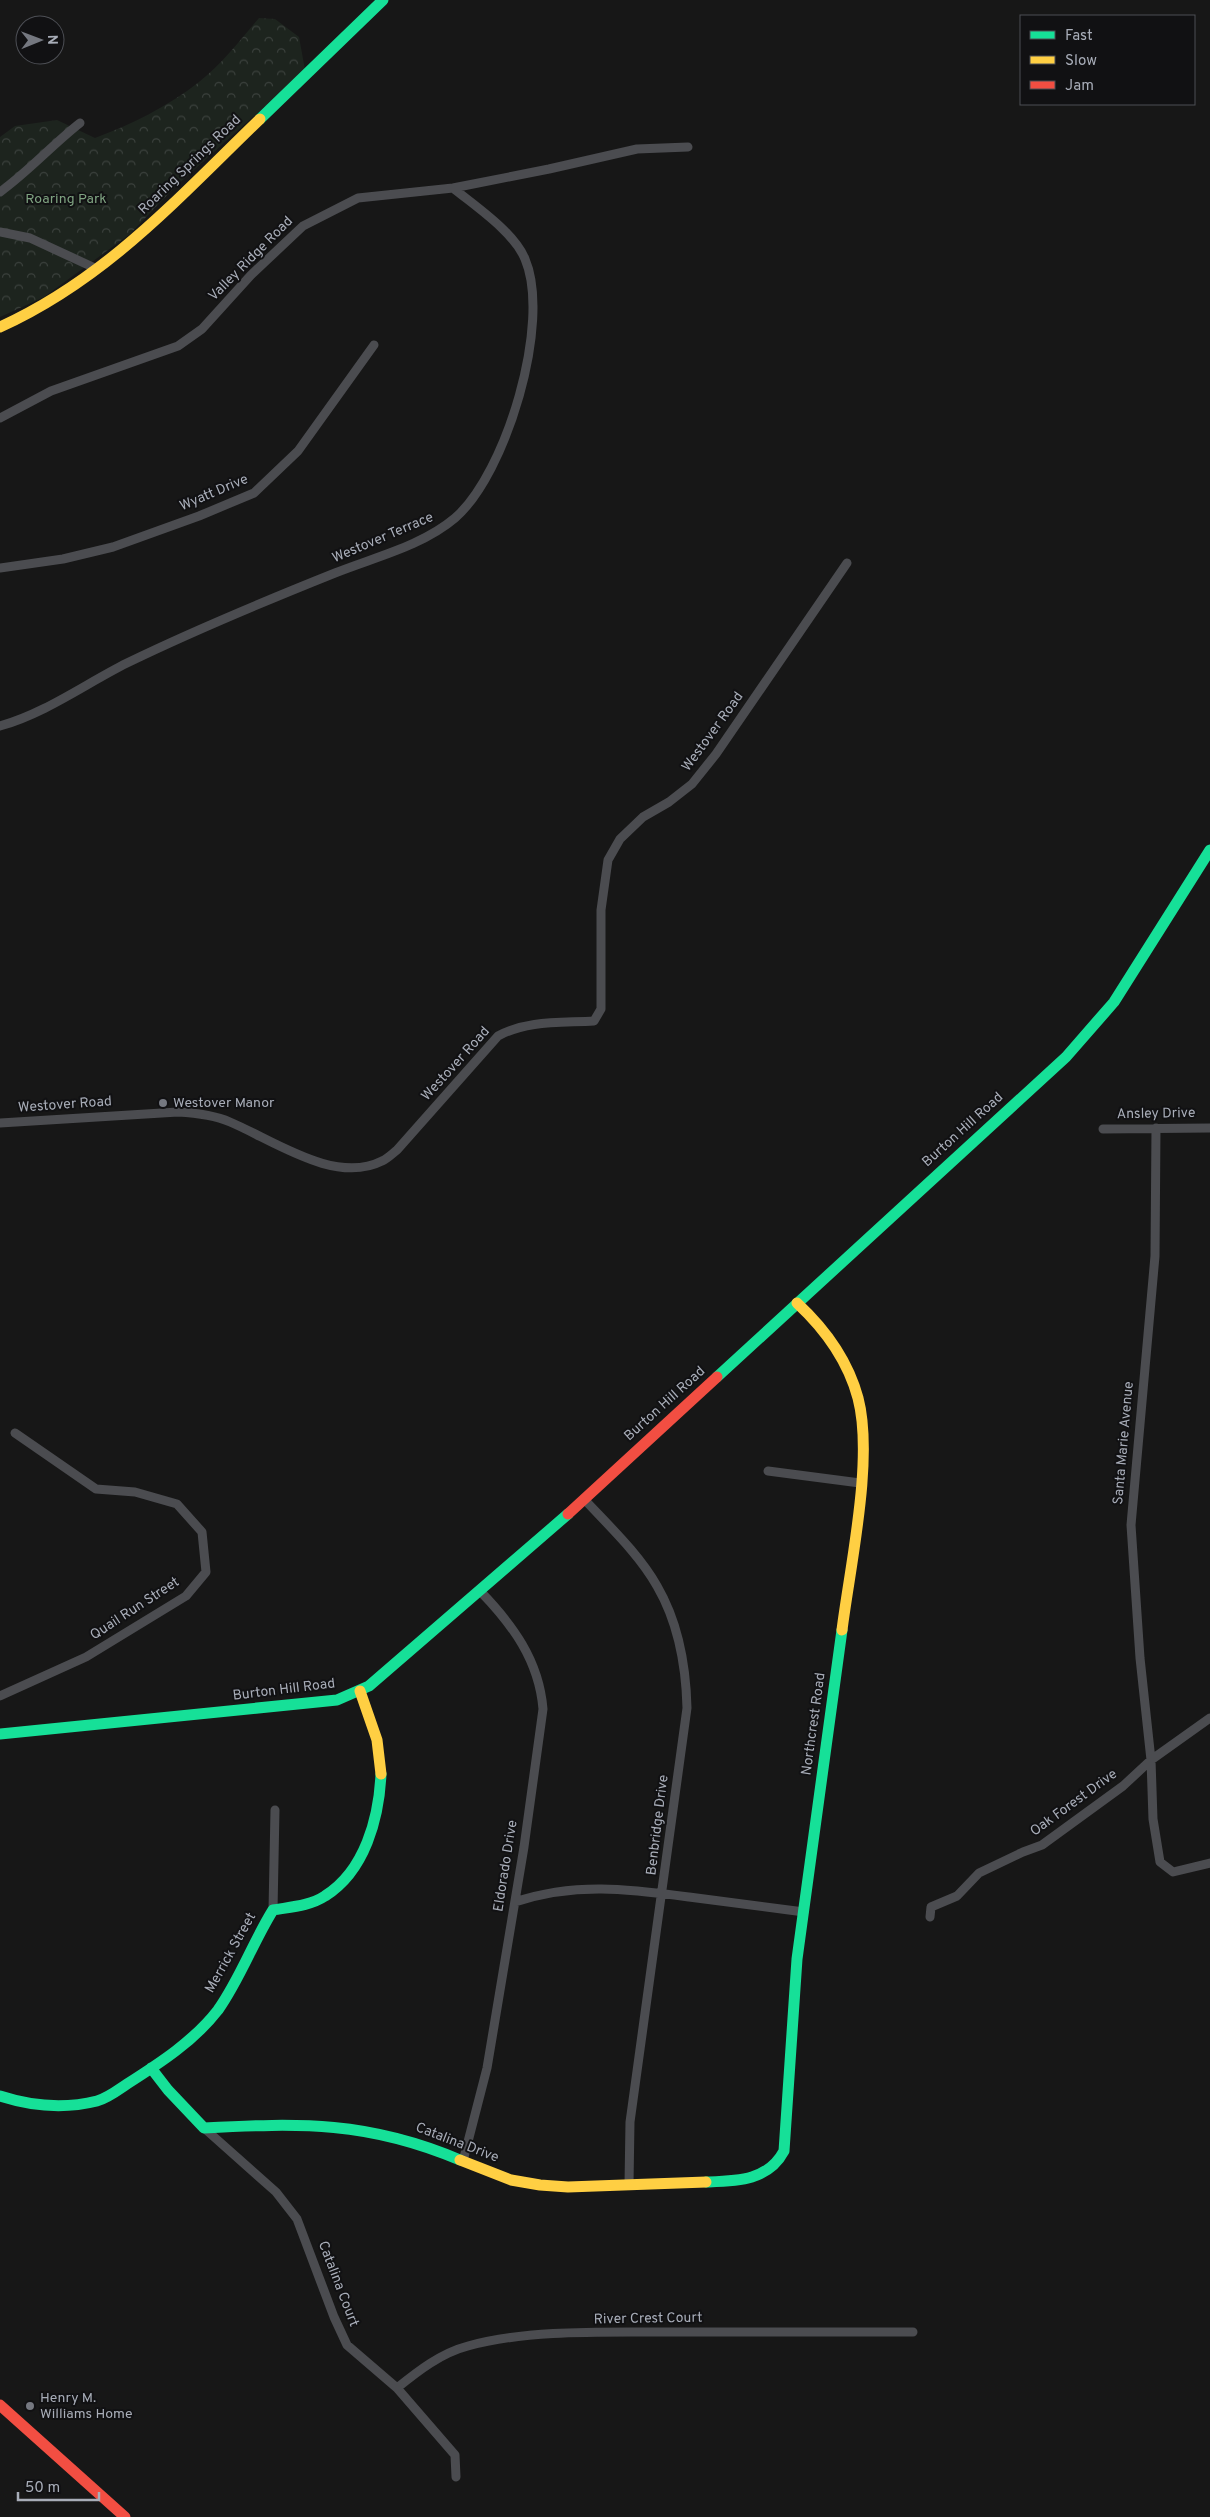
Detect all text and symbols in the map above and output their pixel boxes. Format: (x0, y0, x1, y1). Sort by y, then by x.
north arrow (15, 15, 65, 65)
legend (1020, 15, 1195, 105)
text: Fast (1065, 27, 1093, 46)
text: N (43, 35, 60, 45)
text: Slow (1065, 52, 1097, 71)
text: Jam (1065, 77, 1094, 96)
street label: Roaring Springs Road (135, 112, 245, 218)
park label: Roaring Park (25, 191, 107, 208)
street label: Valley Ridge Road (205, 213, 297, 305)
street label: Wyatt Drive (177, 471, 251, 515)
street label: Westover Terrace (330, 509, 436, 567)
street label: Westover Road (678, 689, 748, 775)
street label: Westover Road (418, 1023, 494, 1105)
street label: Burton Hill Road (919, 1089, 1007, 1171)
street label: Westover Road (17, 1093, 113, 1117)
place label: Westover Manor (173, 1095, 275, 1112)
marker: Westover Manor (157, 1097, 169, 1109)
street label: Ansley Drive (1116, 1105, 1196, 1123)
street label: Burton Hill Road (621, 1363, 709, 1445)
street label: Santa Marie Avenue (1110, 1381, 1138, 1505)
street label: Quail Run Street (87, 1574, 183, 1644)
street label: Northcrest Road (798, 1672, 830, 1776)
street label: Burton Hill Road (232, 1675, 336, 1705)
street label: Oak Forest Drive (1027, 1766, 1121, 1840)
street label: Benbridge Drive (643, 1774, 673, 1876)
street label: Eldorado Drive (490, 1819, 522, 1913)
street label: Merrick Street (202, 1910, 260, 1996)
street label: Catalina Drive (413, 2119, 501, 2167)
street label: Catalina Court (314, 2239, 362, 2329)
street label: River Crest Court (593, 2310, 703, 2328)
place label: Henry M. Williams Home (40, 2390, 133, 2423)
marker: Henry M. Williams Home (24, 2400, 36, 2412)
scale bar (18, 2470, 99, 2502)
text: 50 m (25, 2479, 60, 2498)

